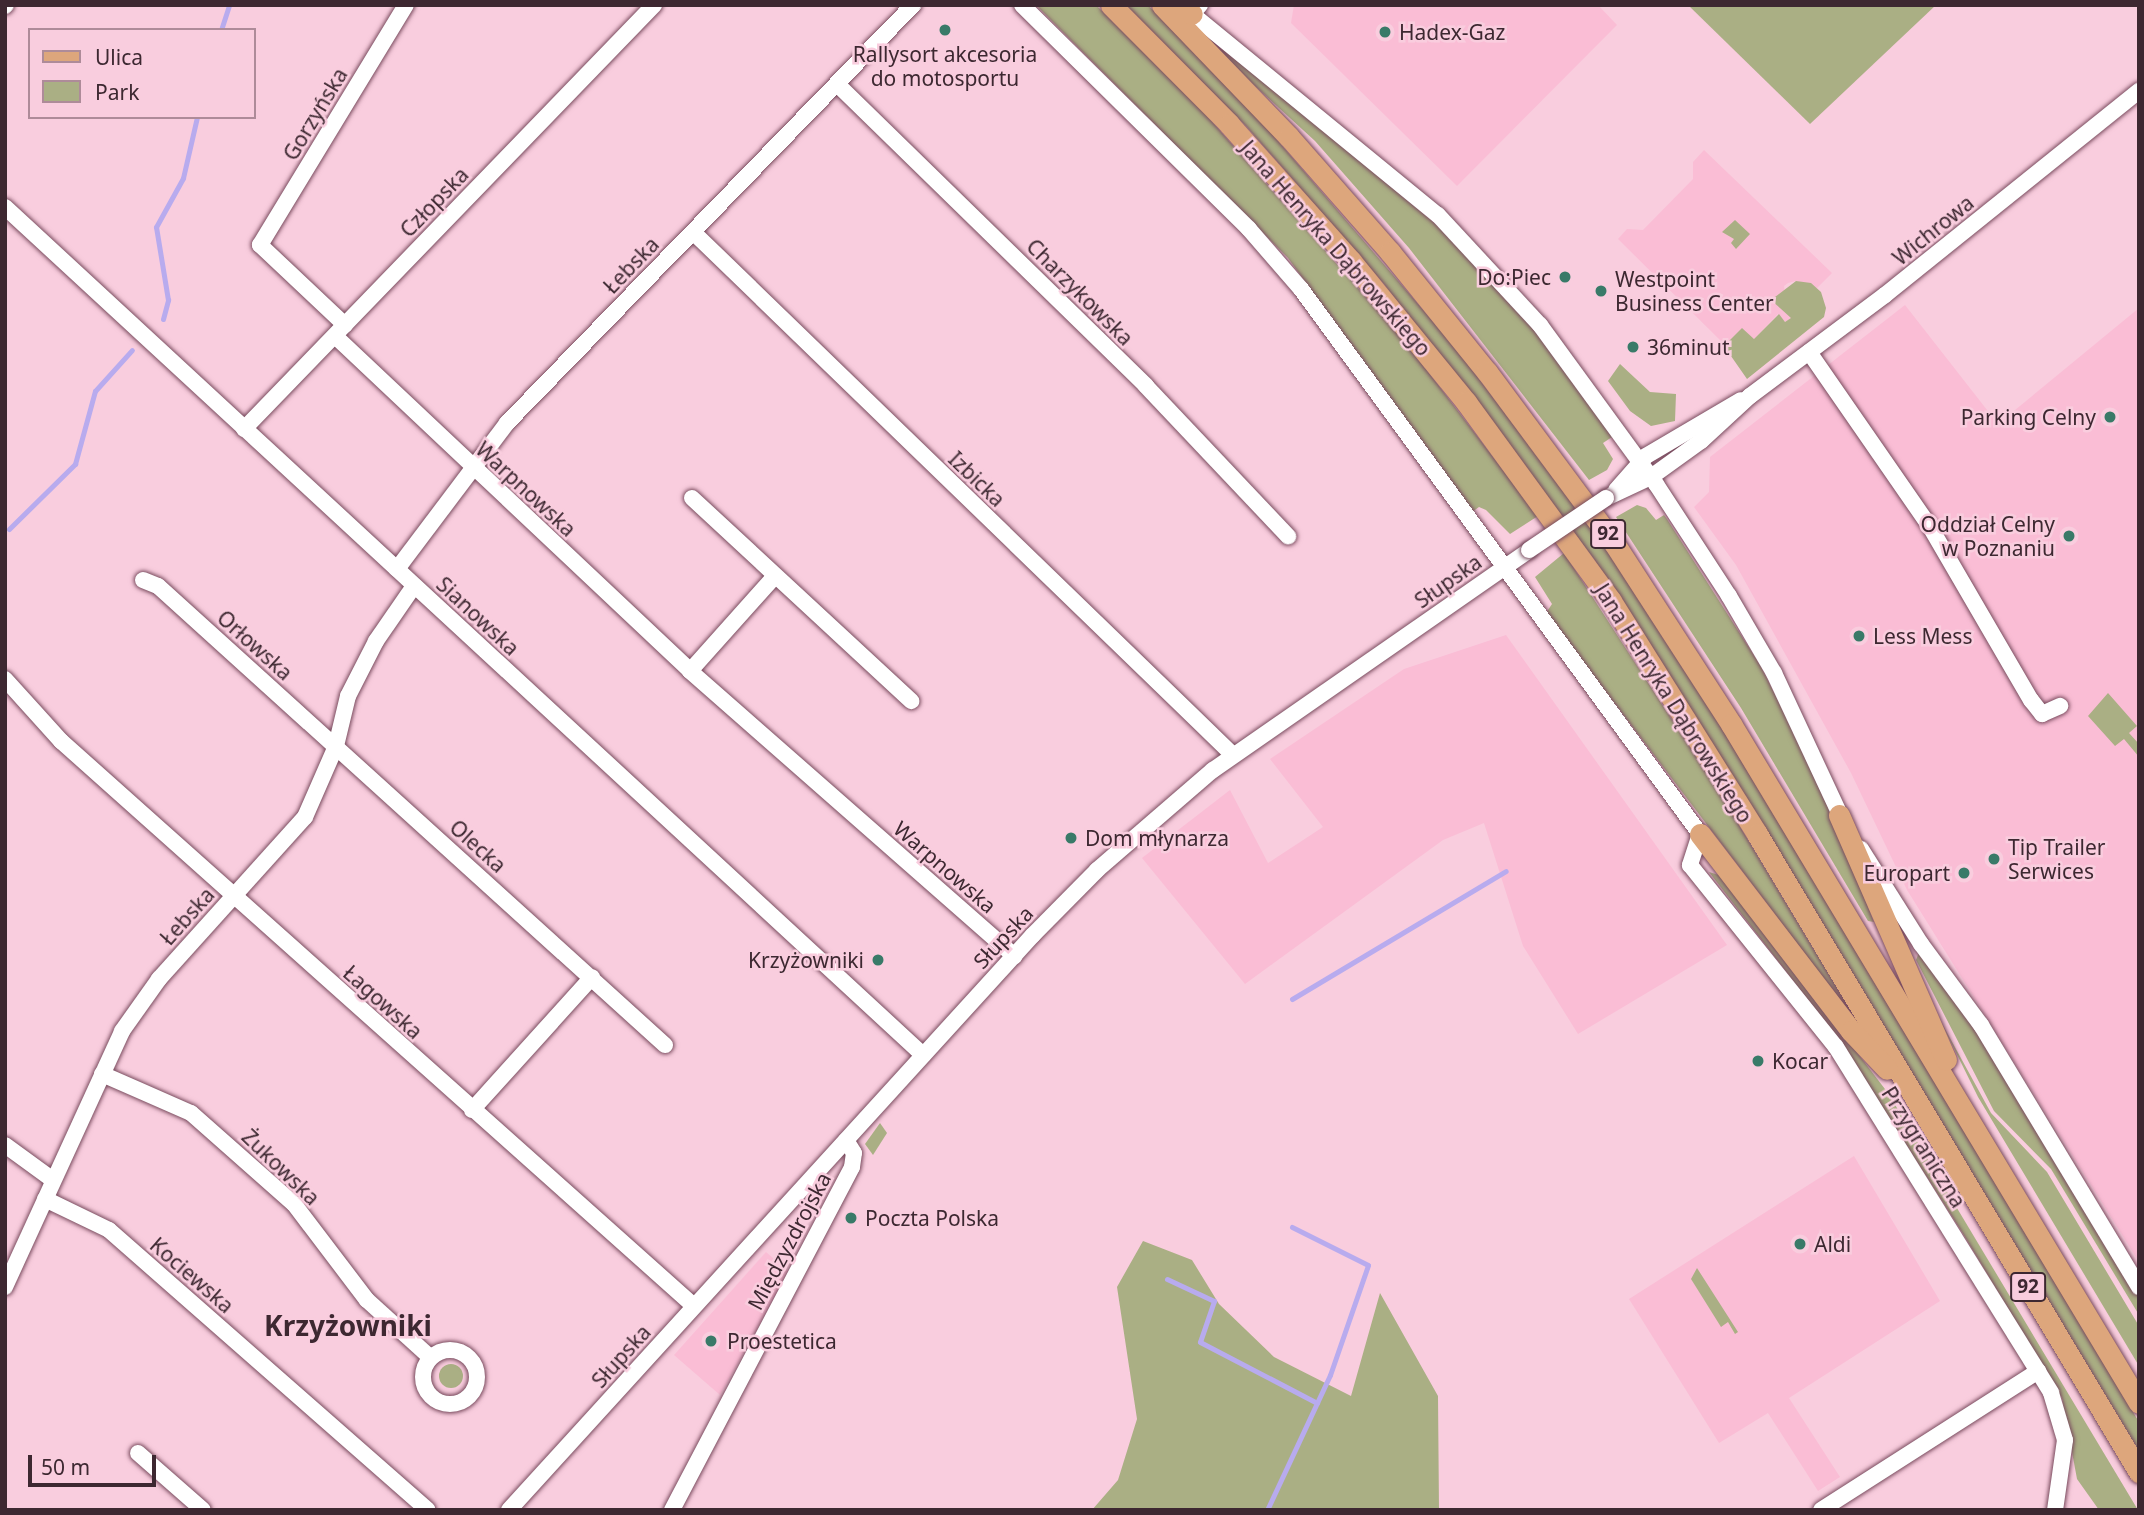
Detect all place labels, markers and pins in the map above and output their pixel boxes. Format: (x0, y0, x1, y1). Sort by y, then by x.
place label: Hadex-Gaz (1399, 19, 1505, 45)
marker: Rallysort akcesoria do motosportu (937, 22, 953, 38)
marker: Hadex-Gaz (1377, 24, 1393, 40)
place label: Rallysort akcesoria do motosportu (853, 41, 1037, 91)
place label: Do:Piec (1477, 264, 1551, 290)
place label: Westpoint Business Center (1615, 266, 1774, 316)
marker: Do:Piec (1557, 269, 1573, 285)
marker: Westpoint Business Center (1593, 283, 1609, 299)
place label: 36minut (1647, 334, 1730, 360)
marker: 36minut (1625, 339, 1641, 355)
place label: Parking Celny (1961, 404, 2096, 430)
marker: Parking Celny (2102, 409, 2118, 425)
place label: Oddział Celny w Poznaniu (1921, 511, 2055, 561)
marker: Oddział Celny w Poznaniu (2061, 528, 2077, 544)
place label: Less Mess (1873, 623, 1972, 649)
marker: Less Mess (1851, 628, 1867, 644)
place label: Dom młynarza (1085, 825, 1229, 851)
marker: Dom młynarza (1063, 830, 1079, 846)
place label: Tip Trailer Serwices (2008, 834, 2105, 884)
marker: Tip Trailer Serwices (1986, 851, 2002, 867)
place label: Europart (1863, 860, 1950, 886)
marker: Europart (1956, 865, 1972, 881)
place label: Krzyżowniki (748, 947, 864, 973)
marker: Krzyżowniki (870, 952, 886, 968)
place label: Kocar (1772, 1048, 1828, 1074)
marker: Kocar (1750, 1053, 1766, 1069)
place label: Poczta Polska (865, 1205, 999, 1231)
marker: Poczta Polska (843, 1210, 859, 1226)
place label: Aldi (1814, 1231, 1851, 1257)
marker: Aldi (1792, 1236, 1808, 1252)
place label: Proestetica (727, 1328, 837, 1354)
marker: Proestetica (701, 1331, 721, 1351)

